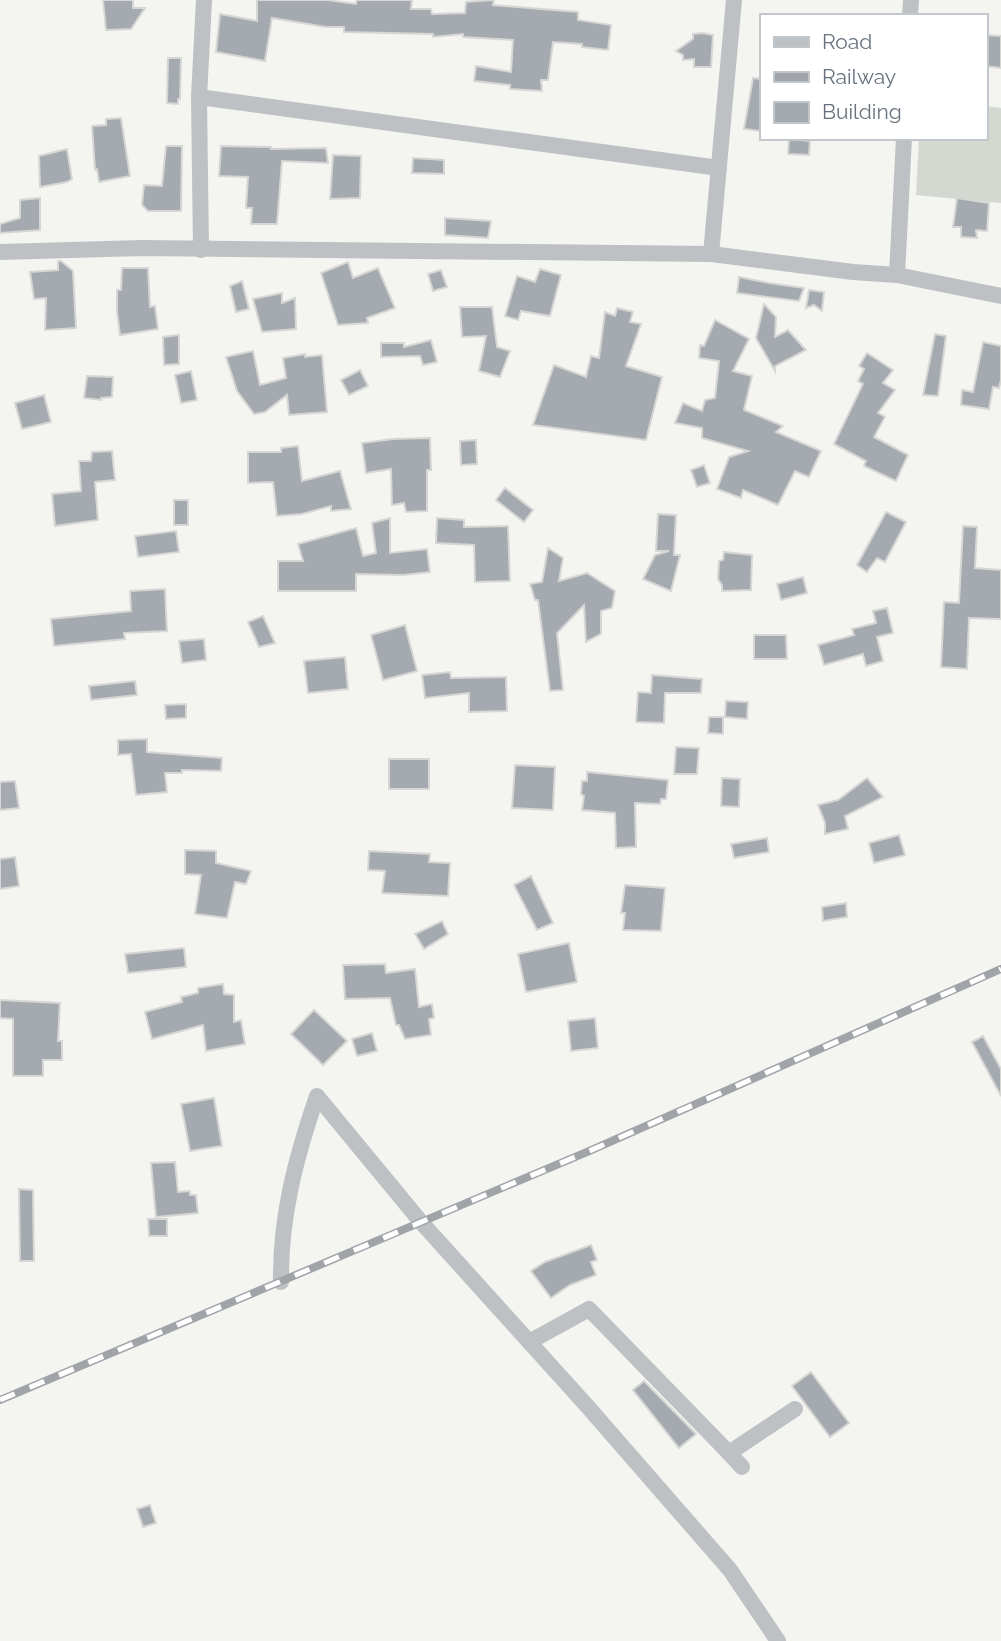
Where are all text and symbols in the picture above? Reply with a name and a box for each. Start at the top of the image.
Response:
legend [760,14,987,140]
text: Road [822,29,872,54]
text: Railway [822,64,896,89]
text: Building [822,99,902,124]

